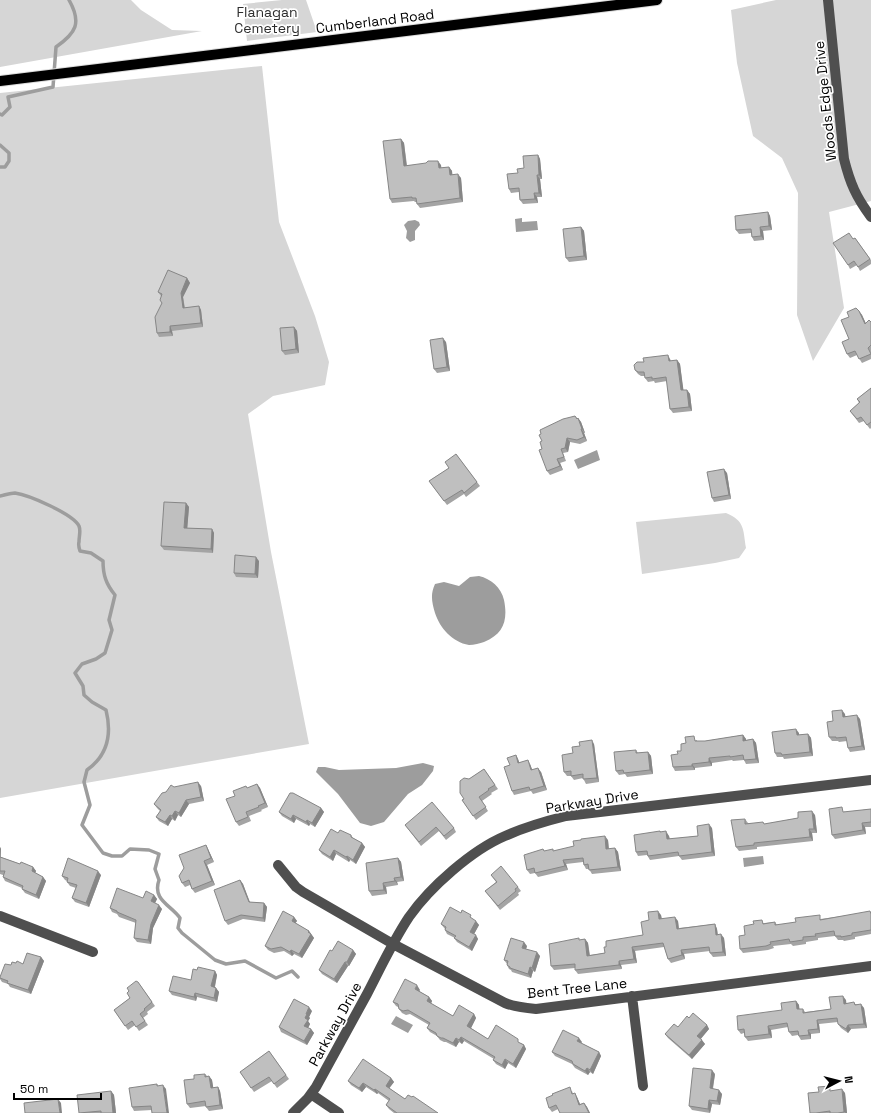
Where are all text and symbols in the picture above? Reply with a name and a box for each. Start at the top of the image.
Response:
park label: Flanagan Cemetery [234,3,300,37]
street label: Cumberland Road [315,5,435,37]
street label: Woods Edge Drive [810,40,840,162]
street label: Parkway Drive [544,785,640,817]
street label: Bent Tree Lane [526,974,628,1002]
street label: Parkway Drive [304,979,366,1069]
north arrow [819,1061,859,1101]
scale bar [14,1075,101,1101]
text: N [842,1075,856,1084]
text: 50 m [20,1081,48,1097]

